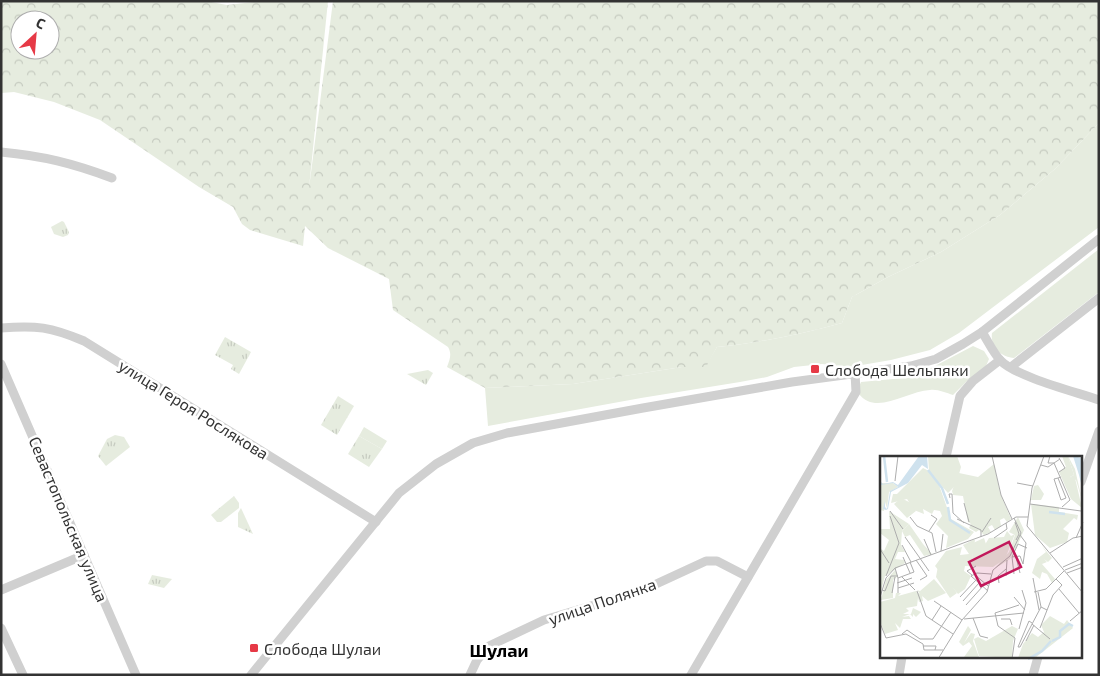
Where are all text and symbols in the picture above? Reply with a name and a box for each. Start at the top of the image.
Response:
north arrow [10,10,60,60]
text: С [33,13,48,32]
street label: улица Героя Рослякова [115,355,272,464]
place label: Слобода Шельпяки [825,360,969,379]
marker: Слобода Шельпяки [809,363,821,375]
street label: Севастопольская улица [25,433,112,605]
inset map [880,456,1082,658]
street label: улица Полянка [546,574,659,629]
place label: Слобода Шулаи [264,639,381,659]
district label: Шулаи [469,639,529,661]
marker: Слобода Шулаи [248,642,260,654]

